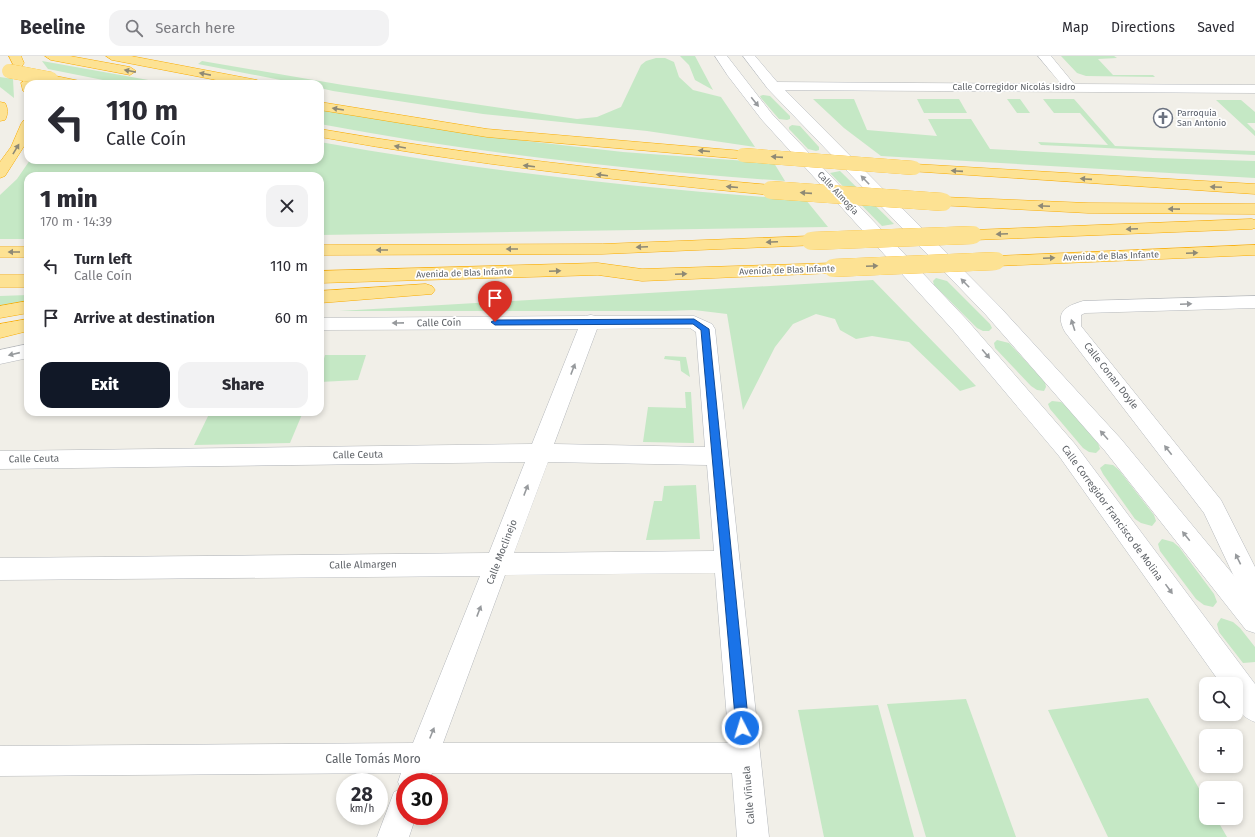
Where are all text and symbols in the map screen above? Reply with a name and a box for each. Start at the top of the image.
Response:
search box [109,10,389,46]
text: Beeline [20,16,85,39]
icon: search [123,17,145,39]
text: Search here [155,19,235,37]
text: Map [1062,19,1089,36]
text: Directions [1111,19,1175,36]
text: Saved [1197,19,1235,36]
one-way arrow [124,68,136,74]
one-way arrow [199,71,211,77]
street label: Calle Corregidor Nicolás Isidro [953,82,1075,92]
text: 110 m [106,94,178,127]
icon: left [40,96,92,148]
one-way arrow [751,96,760,107]
one-way arrow [332,106,345,112]
church icon: Parroquia San Antonio [1152,107,1174,129]
place label: Parroquia San Antonio [1177,108,1226,128]
text: Calle Coín [106,128,186,150]
one-way arrow [12,144,20,154]
one-way arrow [394,144,406,150]
one-way arrow [698,148,710,155]
one-way arrow [771,154,783,161]
one-way arrow [522,163,535,169]
one-way arrow [951,167,963,174]
street label: Calle Almogía [816,169,861,217]
one-way arrow [596,172,609,178]
one-way arrow [860,175,870,185]
one-way arrow [1079,176,1092,182]
one-way arrow [726,184,738,191]
one-way arrow [1209,184,1222,190]
text: 1 min [40,185,98,213]
button: close [266,185,308,227]
one-way arrow [800,189,812,196]
one-way arrow [1038,203,1050,210]
one-way arrow [1167,206,1180,212]
text: 170 m · 14:39 [40,214,112,229]
one-way arrow [1126,225,1138,232]
one-way arrow [995,231,1008,237]
one-way arrow [765,239,778,245]
one-way arrow [635,244,648,250]
one-way arrow [505,246,518,252]
one-way arrow [375,247,388,253]
one-way arrow [7,249,20,255]
street label: Avenida de Blas Infante [1063,249,1159,263]
one-way arrow [1186,249,1198,256]
text: Turn left [74,250,132,268]
icon: left [40,255,62,277]
one-way arrow [1043,255,1055,262]
text: 110 m [270,257,308,275]
street label: Avenida de Blas Infante [739,263,835,277]
one-way arrow [866,263,878,270]
street label: Avenida de Blas Infante [416,266,512,280]
one-way arrow [549,267,561,274]
text: Calle Coín [74,268,132,283]
one-way arrow [675,270,687,277]
one-way arrow [961,278,970,288]
pin [478,281,512,322]
icon: arrive [484,287,506,309]
one-way arrow [1180,300,1192,307]
icon: arrive [40,307,62,329]
text: Arrive at destination [74,309,215,327]
text: 60 m [275,309,308,327]
street label: Calle Coín [417,316,461,329]
one-way arrow [1070,318,1076,330]
one-way arrow [391,320,404,326]
street label: Calle Conan Doyle [1081,340,1141,412]
one-way arrow [981,349,990,360]
one-way arrow [8,351,20,357]
button: Exit [40,362,170,408]
button: Share [178,362,308,408]
one-way arrow [570,362,576,374]
one-way arrow [1099,430,1109,440]
street label: Calle Corregidor Francisco de Molina [1059,443,1165,583]
one-way arrow [1164,445,1173,456]
street label: Calle Ceuta [333,449,383,461]
street label: Calle Ceuta [9,453,59,465]
one-way arrow [524,484,530,496]
street label: Calle Moclinejo [484,518,520,586]
one-way arrow [1182,530,1191,541]
one-way arrow [1235,553,1241,565]
street label: Calle Almargen [329,558,397,572]
one-way arrow [1164,584,1173,595]
one-way arrow [476,606,482,617]
map controls [1199,677,1243,825]
button: search [1199,677,1243,721]
position arrow [721,707,763,749]
one-way arrow [429,726,435,738]
button: + [1199,729,1243,773]
street label: Calle Tomás Moro [325,752,421,766]
street label: Calle Viñuela [740,765,758,825]
speed limit sign: 30 [396,773,448,825]
button: − [1199,781,1243,825]
text: 28 [351,782,373,806]
text: km/h [350,803,374,815]

